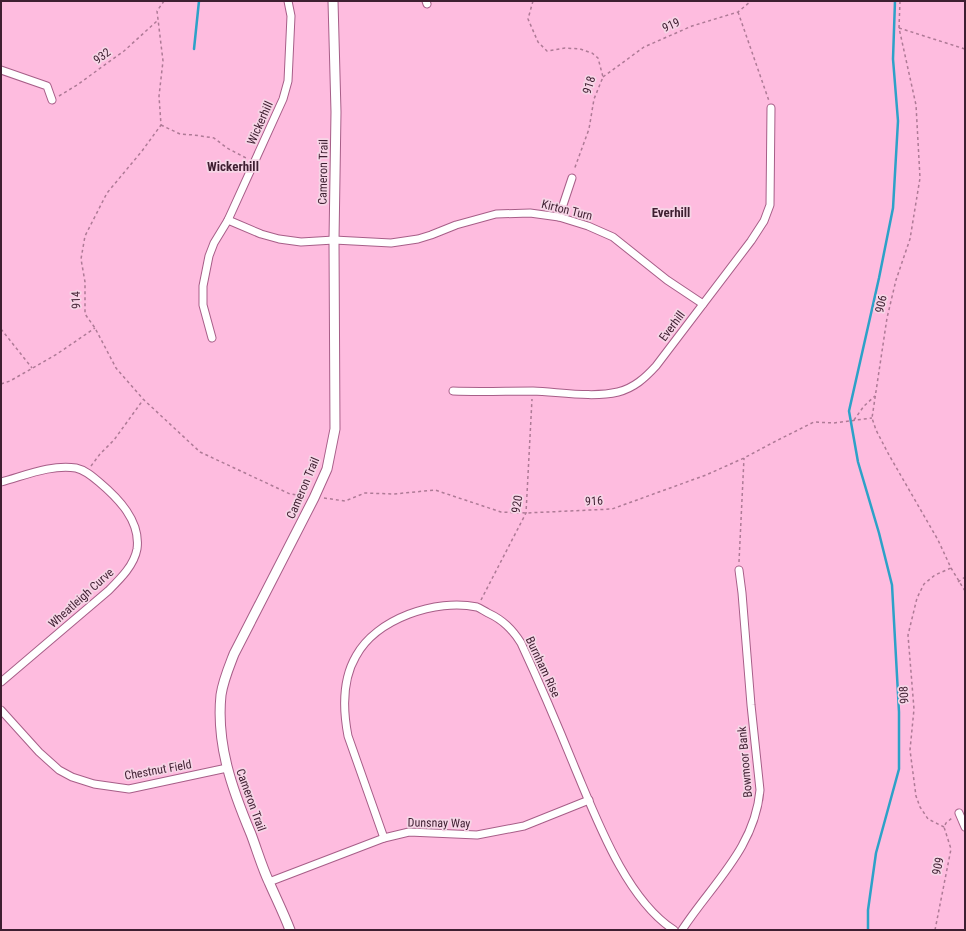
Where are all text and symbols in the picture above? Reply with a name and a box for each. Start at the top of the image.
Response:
street label: 919 [660,15,682,35]
street label: 932 [91,45,113,67]
street label: 918 [580,74,598,96]
street label: Wickerhill [244,99,276,147]
street label: Cameron Trail [315,139,331,205]
district label: Wickerhill [207,159,259,174]
street label: Kirton Turn [540,197,594,223]
district label: Everhill [652,205,690,220]
street label: 914 [69,291,83,309]
street label: 906 [872,294,890,314]
street label: Everhill [656,308,688,344]
street label: Cameron Trail [284,455,322,521]
street label: 920 [509,494,525,514]
street label: 916 [585,494,603,508]
street label: Wheatleigh Curve [46,565,117,631]
street label: Burnham Rise [523,634,563,700]
street label: 908 [896,686,912,704]
street label: Bowmoor Bank [735,725,755,798]
street label: Chestnut Field [123,757,193,783]
street label: Cameron Trail [233,767,269,833]
street label: Dunsnay Way [407,815,471,831]
street label: 909 [929,856,947,876]

